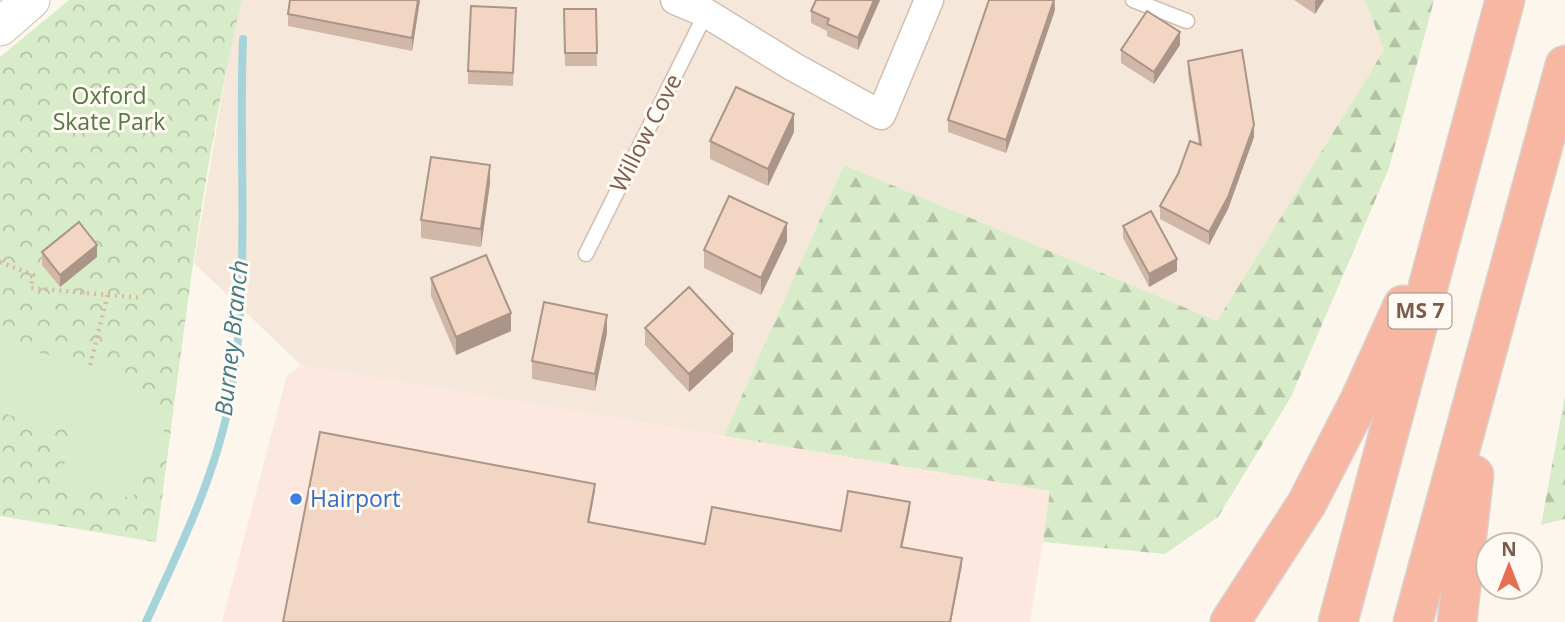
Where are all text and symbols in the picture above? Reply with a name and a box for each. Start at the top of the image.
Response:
street label: Willow Cove [602,68,689,197]
park label: Oxford Skate Park [53,79,165,137]
water label: Burney Branch [206,258,255,418]
road number: MS 7 [1388,294,1452,328]
place label: Hairport [310,482,400,514]
marker: Hairport [288,491,304,507]
north arrow [1474,531,1544,601]
text: N [1501,536,1517,562]

